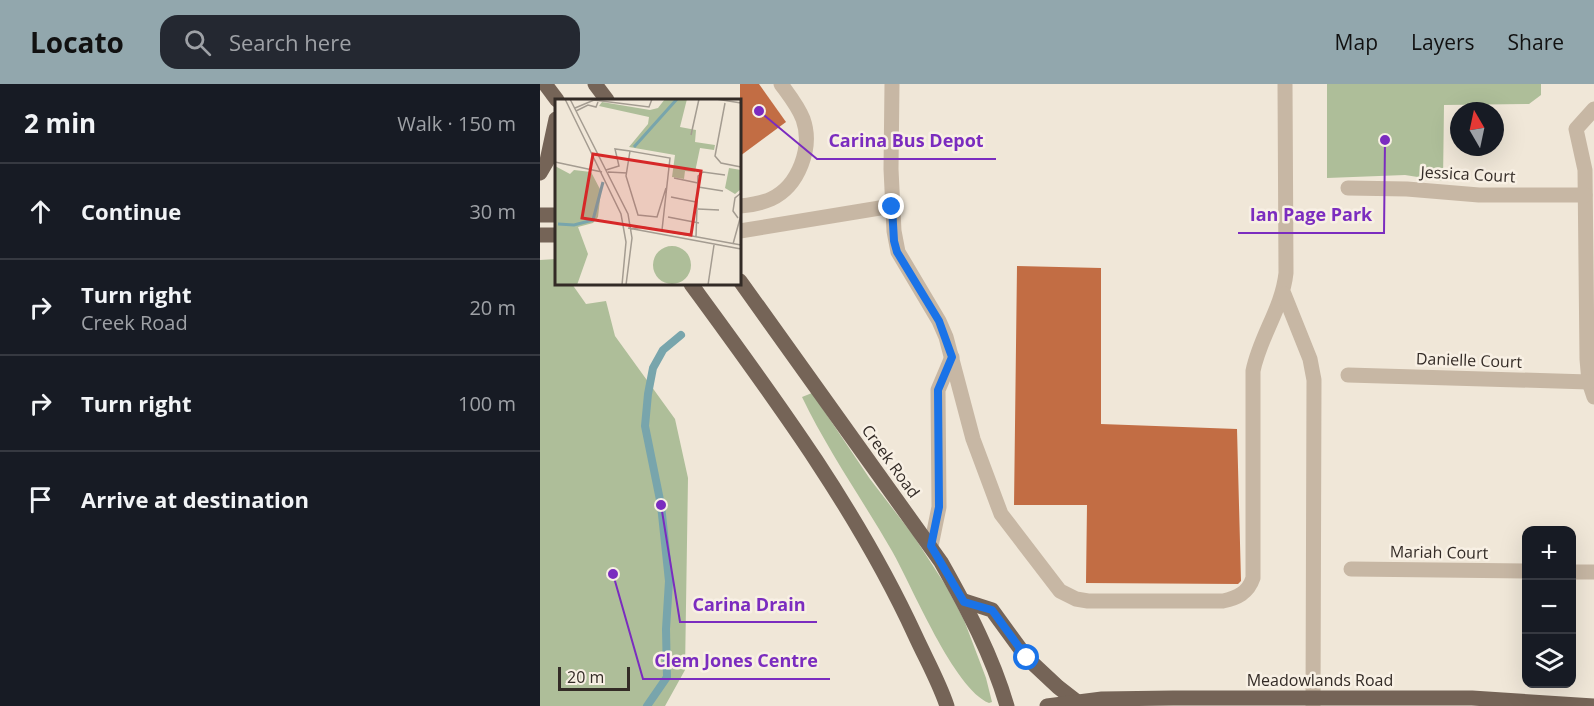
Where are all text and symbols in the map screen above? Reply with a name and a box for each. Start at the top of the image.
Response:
search box [160,15,580,69]
text: Locato [30,23,124,61]
icon: search [181,26,214,59]
text: Search here [229,27,352,57]
text: Map [1335,28,1378,56]
text: Layers [1411,28,1475,56]
text: Share [1508,28,1564,56]
inset map [555,99,741,285]
north arrow [1450,102,1504,156]
text: 2 min [24,105,96,141]
text: Walk · 150 m [397,110,516,137]
callout: Carina Bus Depot [817,123,996,159]
text: Carina Bus Depot [828,128,984,152]
street label: Jessica Court [1418,160,1516,187]
route end [878,193,904,219]
icon: ahead [24,195,57,228]
text: Continue [81,196,181,226]
callout: Ian Page Park [1238,197,1384,233]
text: 30 m [469,198,516,225]
text: Ian Page Park [1250,202,1373,226]
text: Turn right [81,279,192,309]
icon: right [24,291,57,324]
text: 20 m [469,294,516,321]
text: Creek Road [81,309,188,336]
street label: Danielle Court [1415,347,1523,373]
icon: right [24,387,57,420]
text: Turn right [81,388,192,418]
text: 100 m [458,390,516,417]
street label: Creek Road [857,420,925,502]
icon: arrive [24,483,57,516]
text: Arrive at destination [81,484,309,514]
map controls [1522,526,1576,688]
button: + [1522,526,1576,580]
street label: Mariah Court [1390,540,1489,564]
button: − [1522,580,1576,634]
callout: Carina Drain [680,586,817,622]
text: Carina Drain [692,592,806,616]
button: layers [1522,634,1576,688]
callout: Clem Jones Centre [643,643,830,679]
route start [1013,644,1039,670]
text: Clem Jones Centre [654,648,818,672]
scale bar [558,664,630,692]
text: 20 m [567,666,604,688]
street label: Meadowlands Road [1247,669,1393,691]

